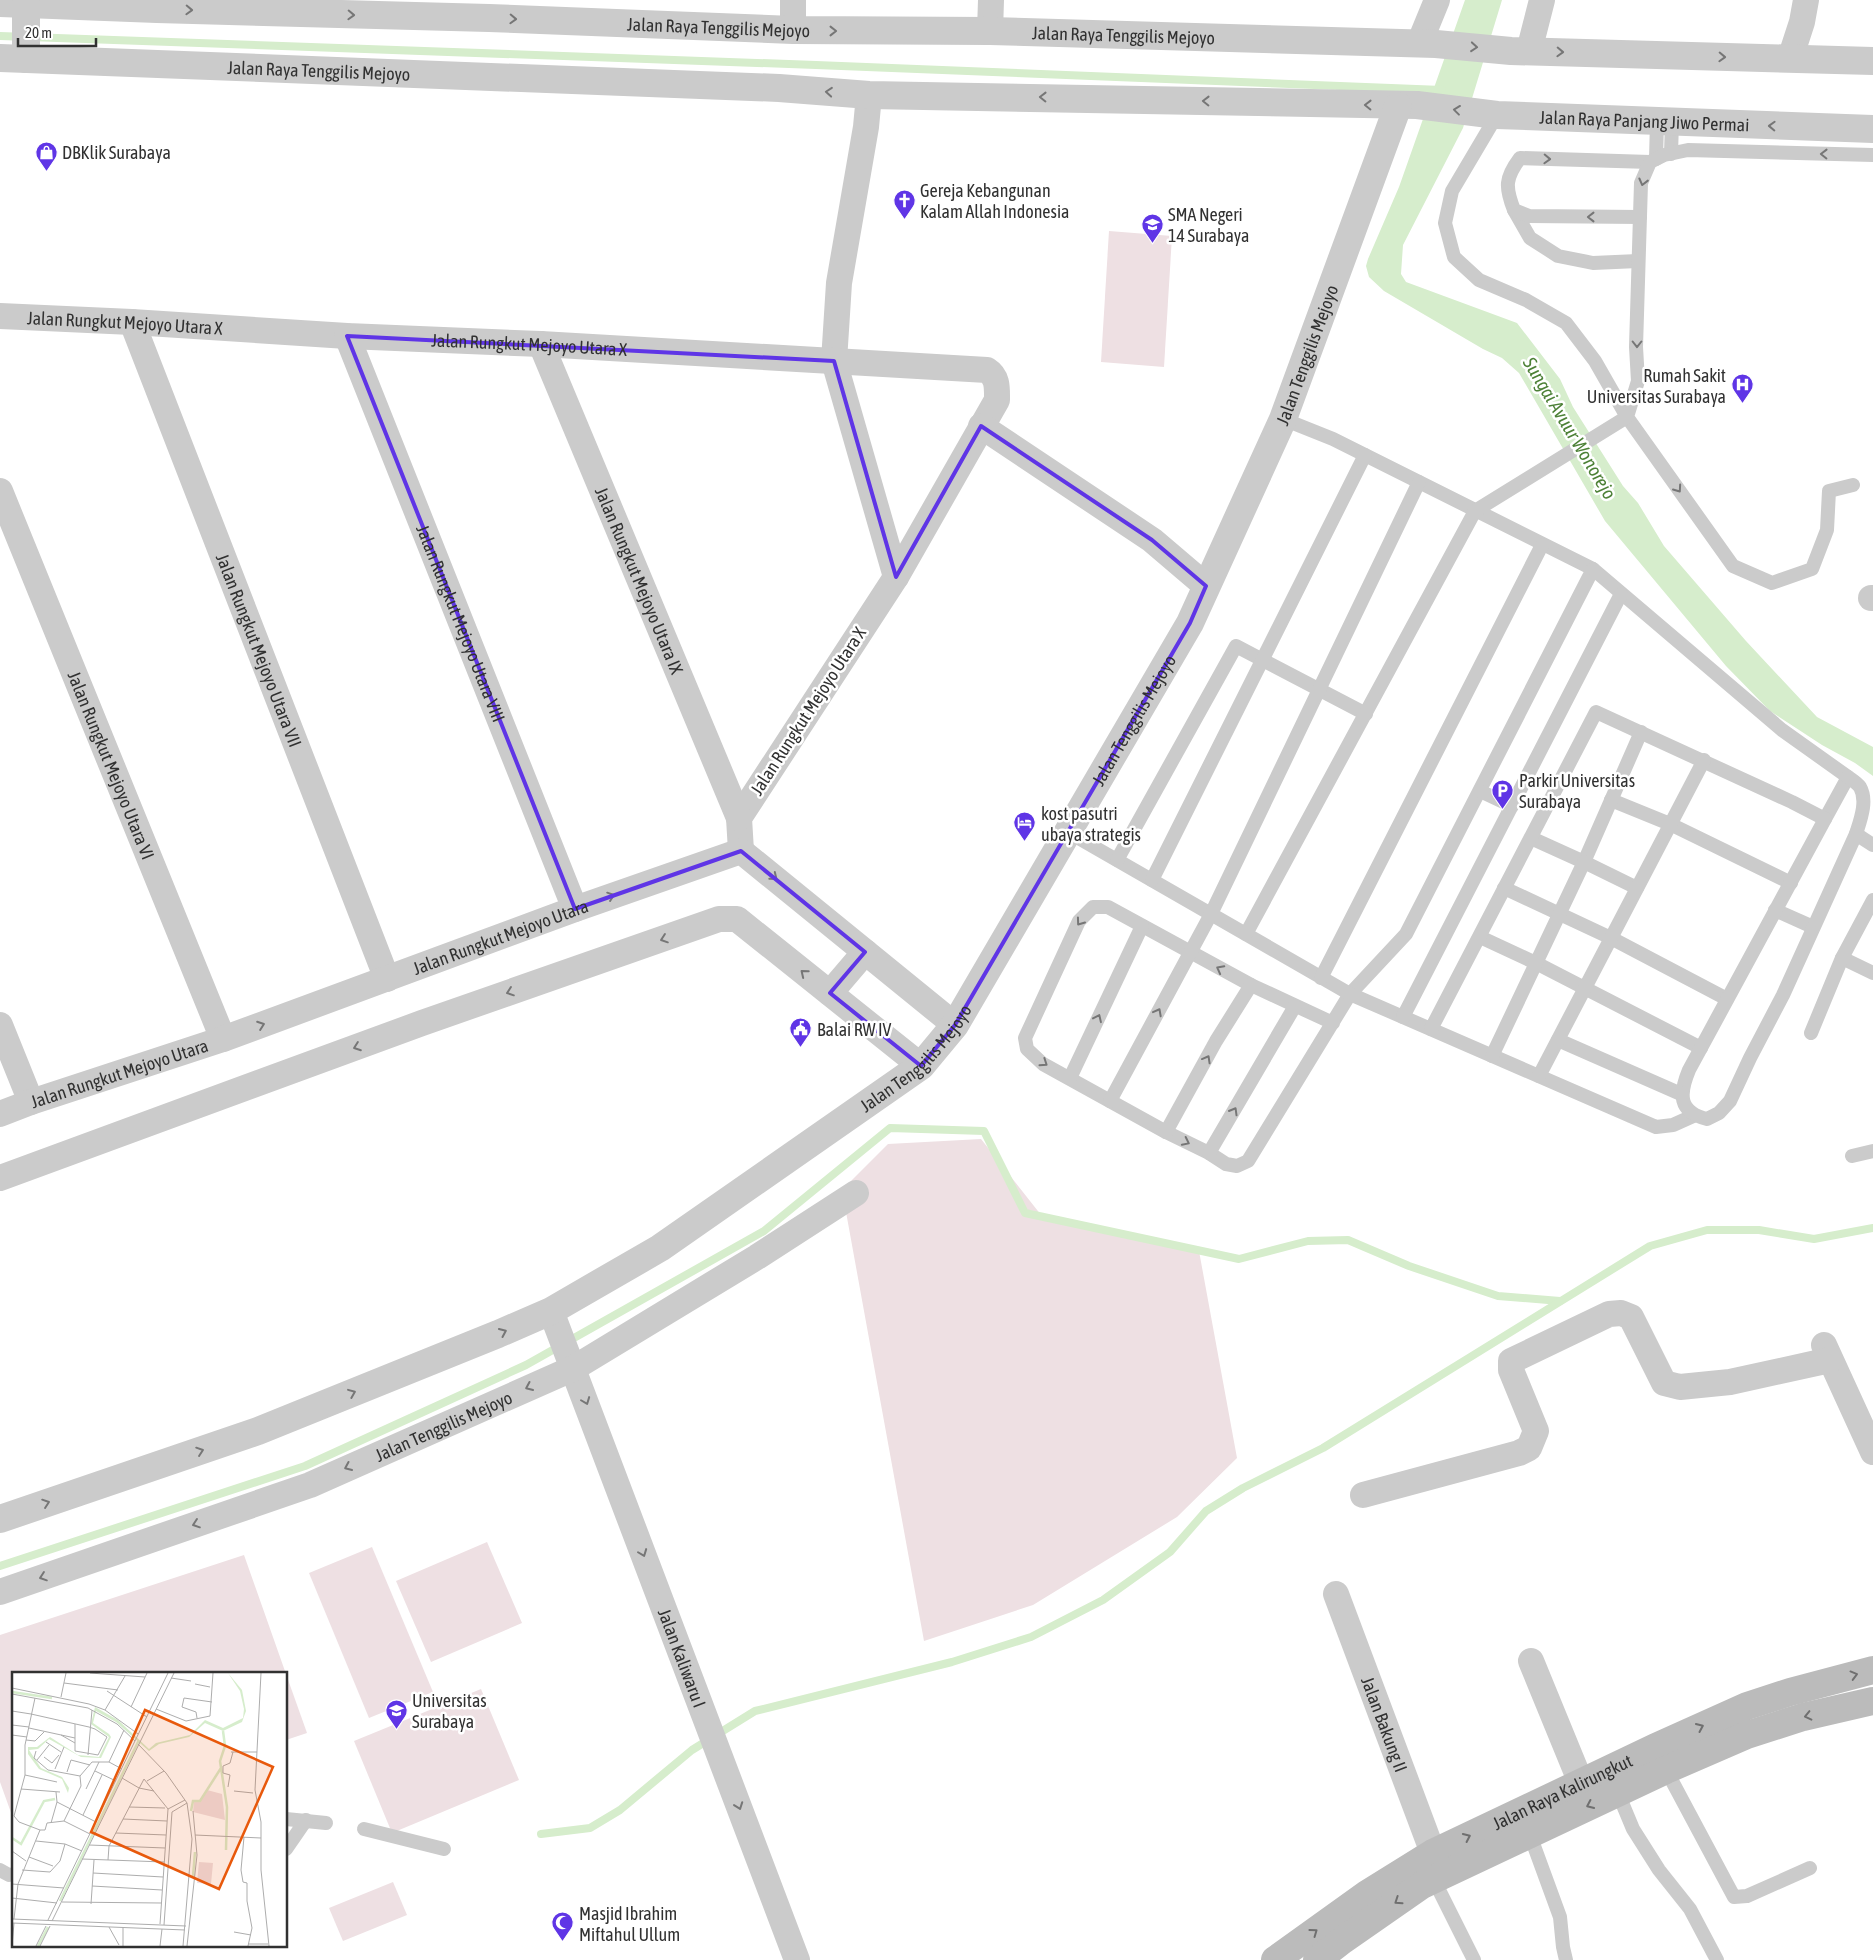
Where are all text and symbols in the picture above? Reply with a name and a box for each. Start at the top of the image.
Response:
one-way arrow [185,5,193,16]
one-way arrow [347,9,355,20]
street label: Jalan Raya Tenggilis Mejoyo [627,13,810,41]
one-way arrow [510,14,518,25]
scale bar [18,15,95,47]
street label: Jalan Raya Tenggilis Mejoyo [1032,22,1215,48]
text: 20 m [25,24,52,41]
one-way arrow [830,26,838,36]
one-way arrow [1470,42,1478,53]
one-way arrow [1556,47,1564,57]
one-way arrow [1719,51,1727,62]
street label: Jalan Raya Tenggilis Mejoyo [227,56,411,84]
one-way arrow [824,87,832,98]
one-way arrow [1039,92,1047,103]
one-way arrow [1202,96,1210,106]
one-way arrow [1364,100,1372,110]
one-way arrow [1452,105,1460,116]
street label: Jalan Raya Panjang Jiwo Permai [1539,106,1750,135]
one-way arrow [1768,120,1776,131]
shop icon: DBKlik Surabaya [34,140,58,171]
place label: DBKlik Surabaya [62,142,171,163]
one-way arrow [1820,148,1828,159]
one-way arrow [1544,153,1552,164]
one-way arrow [1638,177,1649,186]
place label: Gereja Kebangunan Kalam Allah Indonesia [920,180,1069,222]
church icon: Gereja Kebangunan Kalam Allah Indonesia [892,188,916,219]
place label: SMA Negeri 14 Surabaya [1168,204,1249,246]
school or university icon: SMA Negeri 14 Surabaya [1140,212,1164,243]
one-way arrow [1587,212,1594,222]
street label: Jalan Tenggilis Mejoyo [1271,282,1342,428]
street label: Jalan Rungkut Mejoyo Utara X [27,307,224,338]
street label: Jalan Rungkut Mejoyo Utara X [431,329,629,360]
one-way arrow [1632,340,1642,348]
water label: Sungai Avuur Wonorejo [1518,352,1621,503]
place label: Rumah Sakit Universitas Surabaya [1587,365,1726,407]
hospital icon: Rumah Sakit Universitas Surabaya [1730,373,1754,404]
one-way arrow [1672,483,1681,492]
street label: Jalan Rungkut Mejoyo Utara IX [591,484,688,678]
street label: Jalan Rungkut Mejoyo Utara VIII [413,521,510,725]
street label: Jalan Rungkut Mejoyo Utara VII [212,550,306,750]
street label: Jalan Rungkut Mejoyo Utara X [746,622,871,799]
street label: Jalan Tenggilis Mejoyo [1087,651,1180,789]
street label: Jalan Rungkut Mejoyo Utara VI [64,668,159,862]
place label: Parkir Universitas Surabaya [1519,770,1635,812]
parking icon: Parkir Universitas Surabaya [1491,778,1515,809]
place label: kost pasutri ubaya strategis [1041,803,1141,845]
hotel icon: kost pasutri ubaya strategis [1013,811,1037,842]
one-way arrow [768,871,777,879]
one-way arrow [606,892,615,902]
street label: Jalan Rungkut Mejoyo Utara [410,895,591,979]
one-way arrow [1077,916,1086,926]
one-way arrow [660,933,668,943]
one-way arrow [1216,965,1225,975]
one-way arrow [801,970,810,978]
one-way arrow [506,986,515,996]
street label: Jalan Tenggilis Mejoyo [856,1000,975,1116]
one-way arrow [1152,1008,1162,1017]
one-way arrow [1092,1014,1102,1023]
public building icon: Balai RW IV [789,1017,813,1048]
place label: Balai RW IV [817,1019,892,1040]
one-way arrow [256,1021,265,1031]
street label: Jalan Rungkut Mejoyo Utara [28,1034,210,1112]
one-way arrow [353,1041,362,1051]
one-way arrow [1200,1055,1210,1064]
one-way arrow [1038,1057,1048,1066]
one-way arrow [1227,1107,1237,1116]
one-way arrow [1181,1135,1190,1146]
one-way arrow [498,1328,506,1338]
one-way arrow [525,1381,534,1392]
street label: Jalan Tenggilis Mejoyo [372,1386,515,1465]
one-way arrow [347,1389,356,1400]
one-way arrow [580,1396,590,1405]
one-way arrow [195,1447,204,1457]
one-way arrow [344,1461,353,1472]
one-way arrow [41,1499,50,1509]
one-way arrow [192,1518,201,1528]
one-way arrow [637,1548,648,1557]
one-way arrow [39,1571,47,1581]
street label: Jalan Kaliwaru I [654,1605,711,1710]
one-way arrow [1849,1670,1858,1681]
inset map [12,1672,288,1948]
street label: Jalan Bakung II [1357,1674,1412,1775]
place label: Universitas Surabaya [412,1690,487,1732]
school or university icon: Universitas Surabaya [384,1698,408,1729]
one-way arrow [1804,1710,1813,1721]
one-way arrow [1695,1723,1704,1734]
street label: Jalan Raya Kalirungkut [1489,1749,1635,1834]
one-way arrow [1587,1799,1596,1809]
one-way arrow [733,1801,743,1809]
one-way arrow [1462,1833,1471,1843]
one-way arrow [1395,1895,1404,1904]
place label: Masjid Ibrahim Miftahul Ullum [579,1903,680,1945]
mosque icon: Masjid Ibrahim Miftahul Ullum [551,1911,575,1942]
one-way arrow [1309,1929,1318,1938]

